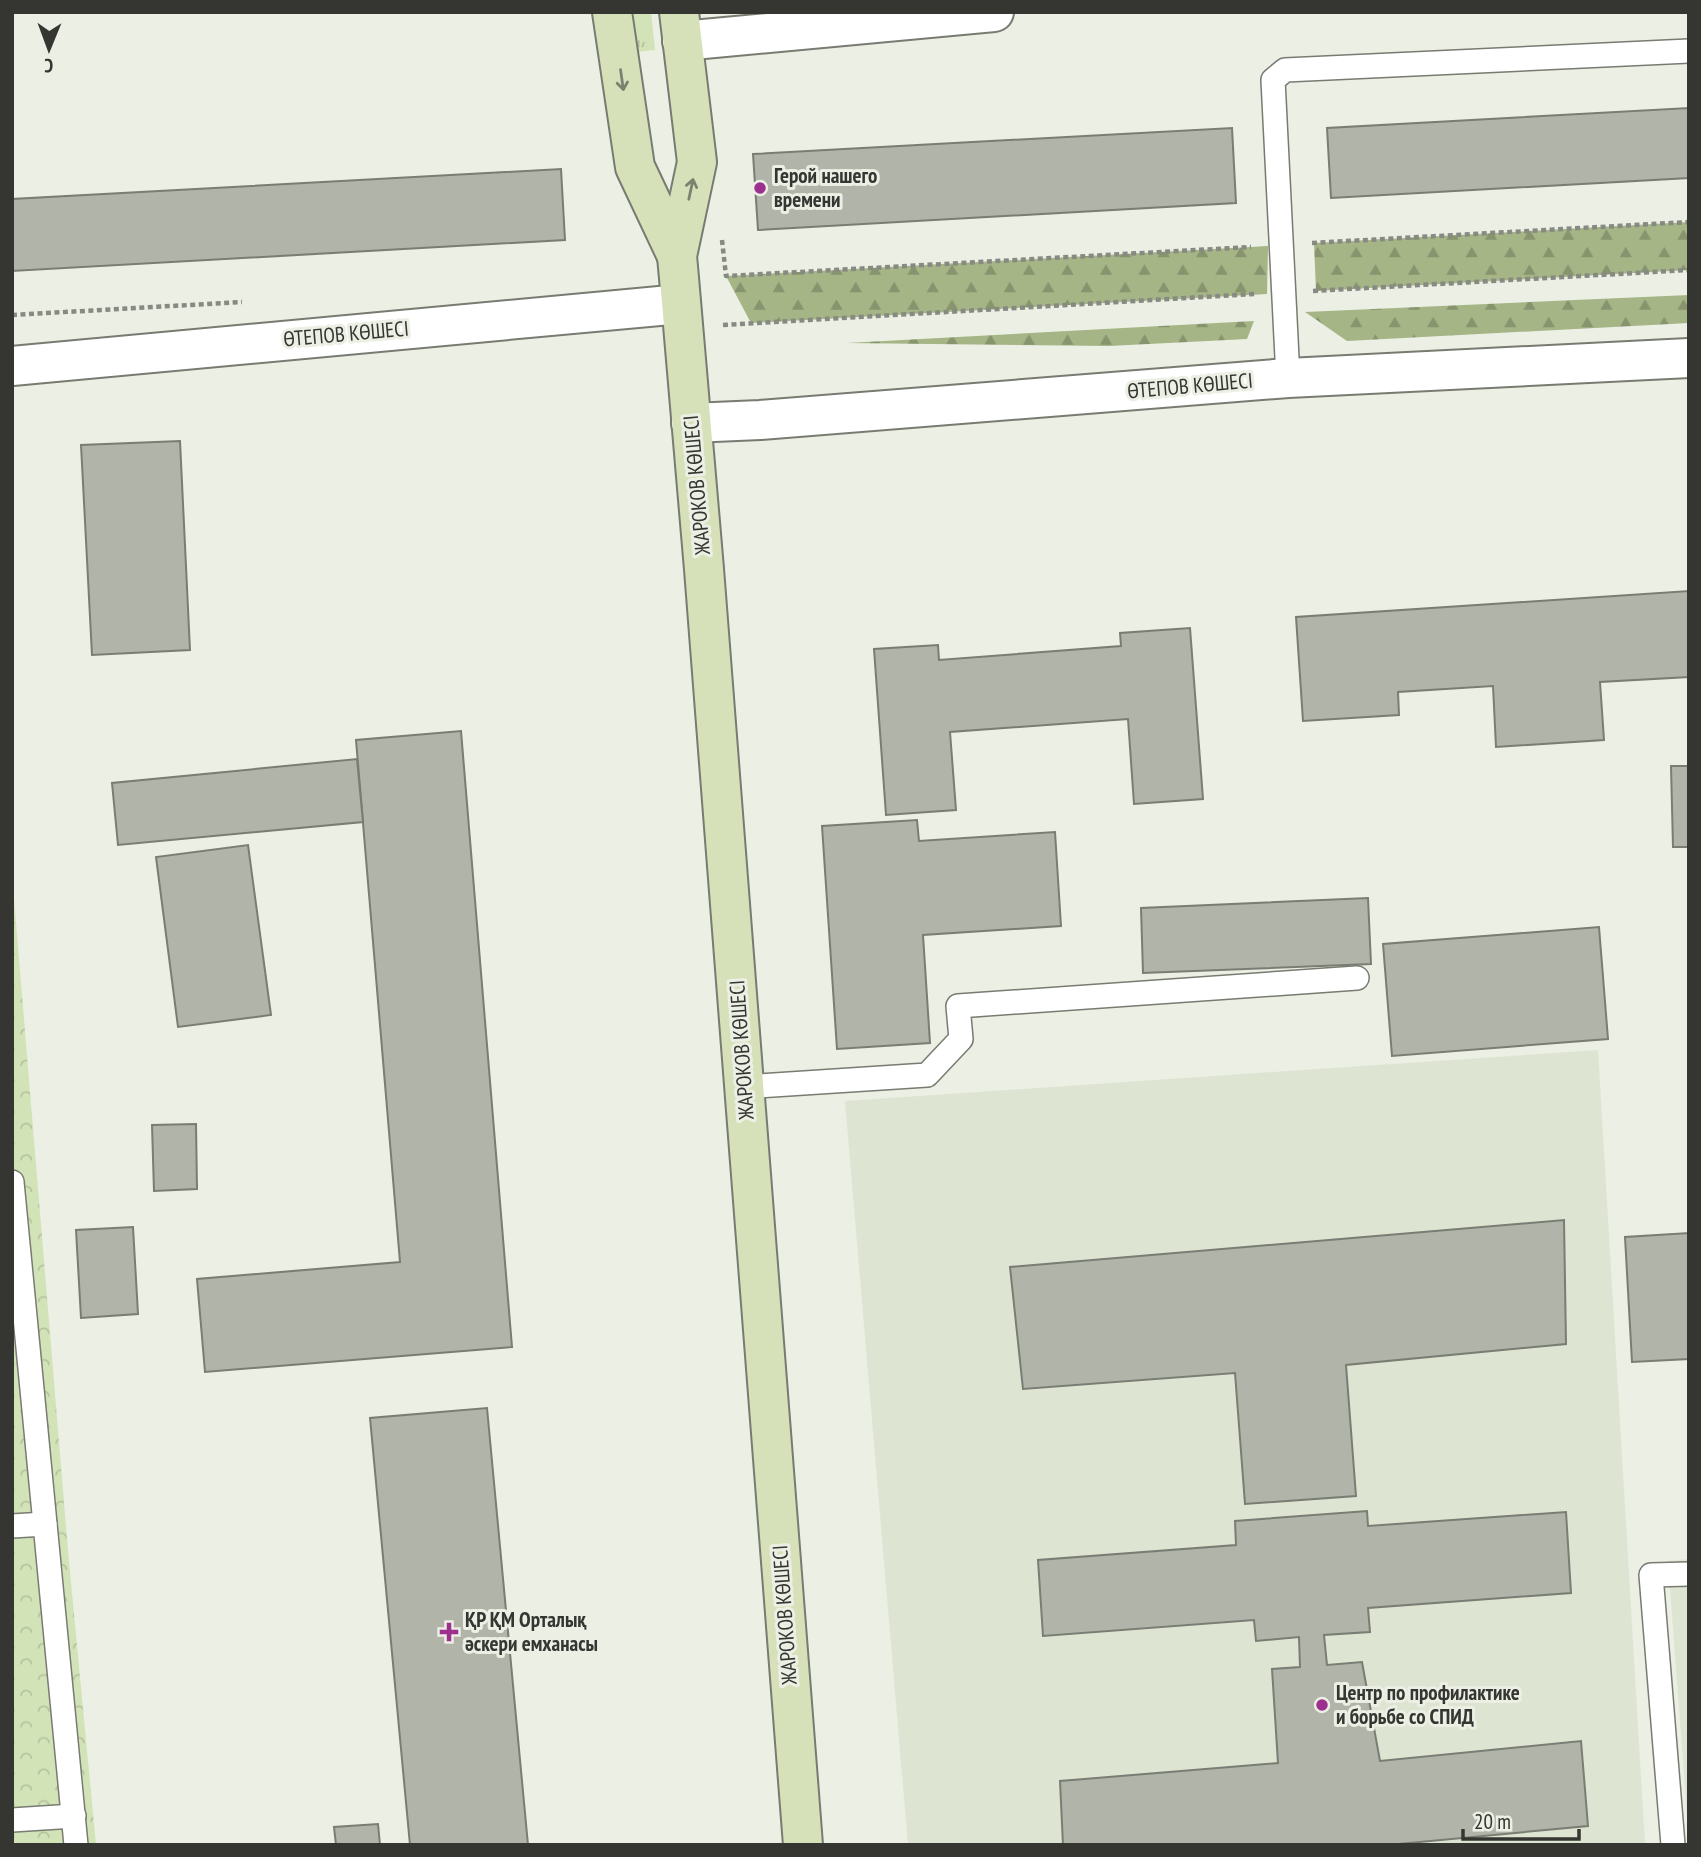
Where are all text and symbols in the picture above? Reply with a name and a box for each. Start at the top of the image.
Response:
north arrow [14,14,84,84]
text: С [44,54,53,78]
one-way arrow [616,68,629,91]
place label: Герой нашего времени [774,162,877,213]
one-way arrow [685,178,698,201]
marker: Герой нашего времени [752,180,768,196]
street label: ӨТЕПОВ КӨШЕСІ [282,315,410,352]
street label: ӨТЕПОВ КӨШЕСІ [1126,367,1254,404]
street label: ЖАРОКОВ КӨШЕСІ [677,414,716,557]
street label: ЖАРОКОВ КӨШЕСІ [723,979,760,1122]
street label: ЖАРОКОВ КӨШЕСІ [766,1544,803,1687]
place label: ҚР ҚМ Орталық әскери емханасы [465,1606,598,1657]
marker: ҚР ҚМ Орталық әскери емханасы [439,1622,459,1642]
place label: Центр по профилактике и борьбе со СПИД [1336,1679,1520,1730]
marker: Центр по профилактике и борьбе со СПИД [1314,1697,1330,1713]
scale bar [1463,1798,1578,1842]
text: 20 m [1474,1808,1511,1835]

